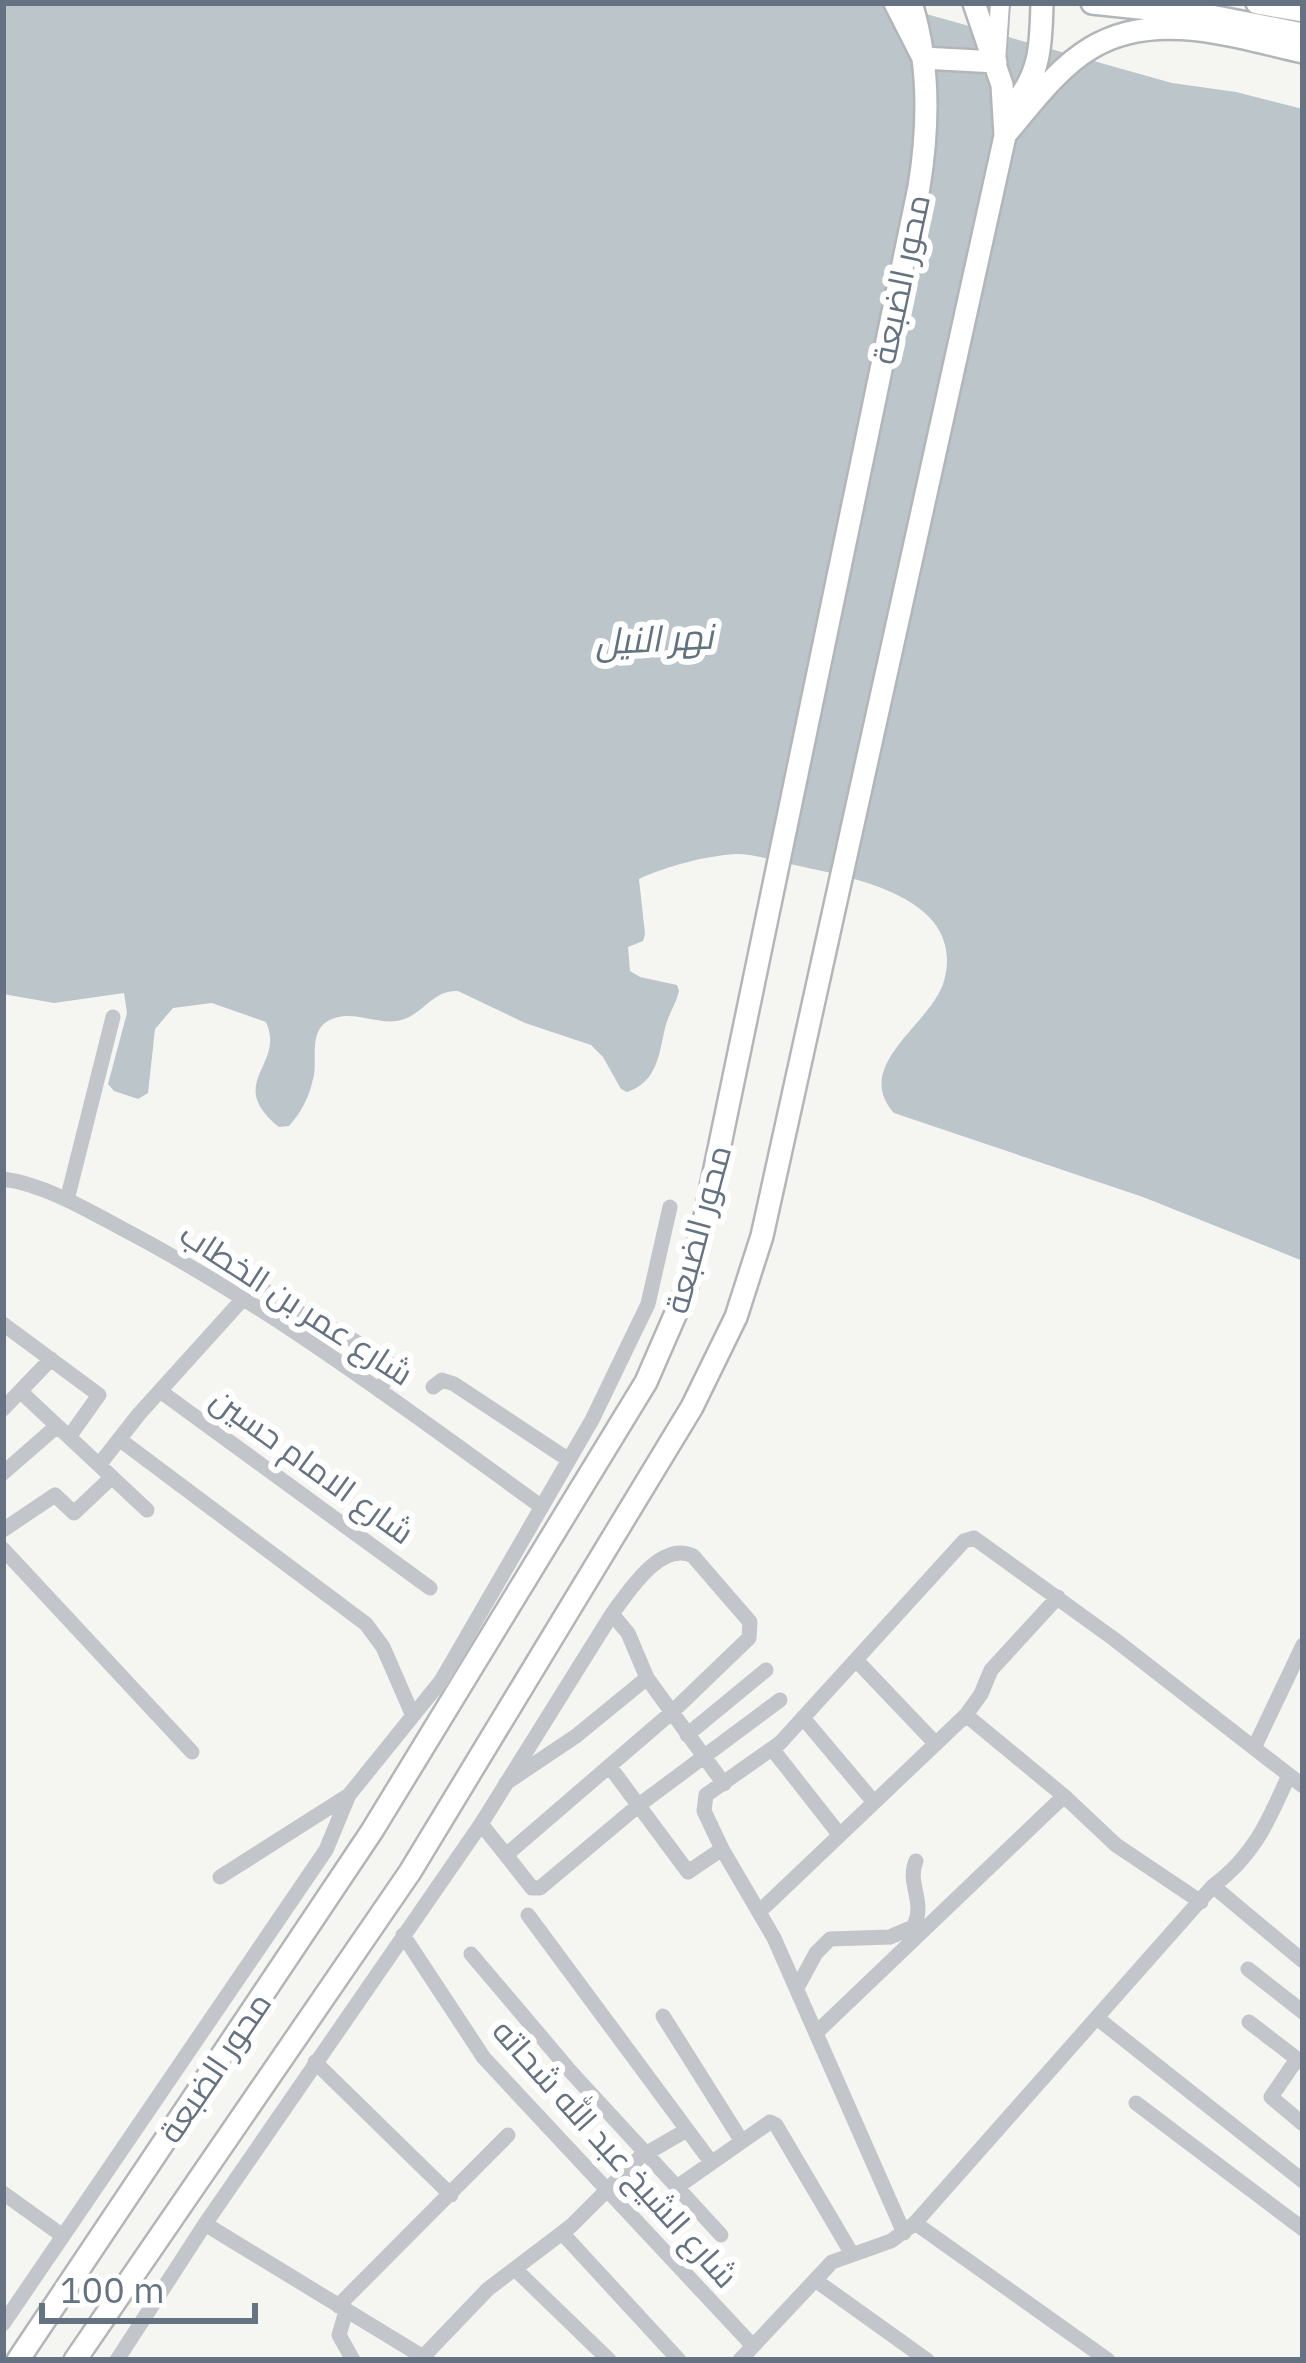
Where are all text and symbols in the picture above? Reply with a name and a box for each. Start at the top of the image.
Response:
street label: محور الضبعة [861,190,939,368]
water label: نهر النيل [594,611,718,665]
street label: محور الضبعة [654,1140,740,1318]
street label: شارع عمر بن الخطاب [171,1212,422,1396]
street label: شارع الامام حسين [202,1377,423,1555]
street label: محور الضبعة [148,1983,280,2151]
street label: شارع الشيخ عبد الله شحاته [482,2010,748,2298]
scale bar [42,2249,255,2323]
text: 100 m [60,2266,165,2313]

